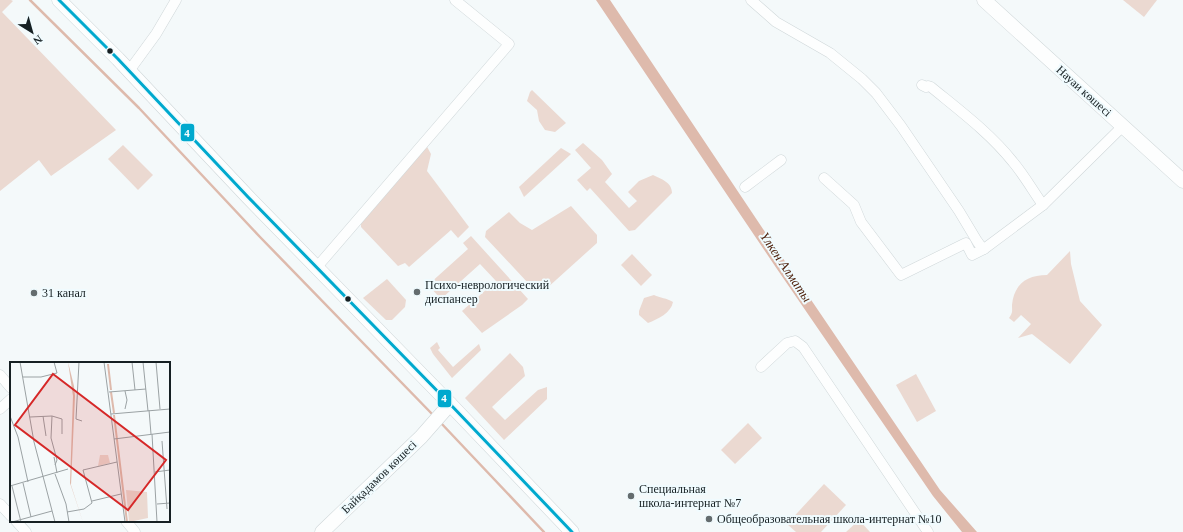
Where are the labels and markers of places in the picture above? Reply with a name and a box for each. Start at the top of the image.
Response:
unlabelled marker [105,46,115,56]
place label: Психо-неврологический диспансер [425,278,550,306]
place label: 31 канал [42,286,86,300]
marker: Психо-неврологический диспансер [412,287,422,297]
marker: 31 канал [29,288,39,298]
unlabelled marker [343,294,353,304]
place label: Специальная школа-интернат №7 [639,482,741,510]
marker: Специальная школа-интернат №7 [626,491,636,501]
place label: Общеобразовательная школа-интернат №10 [717,512,941,526]
marker: Общеобразовательная школа-интернат №10 [704,514,714,524]

